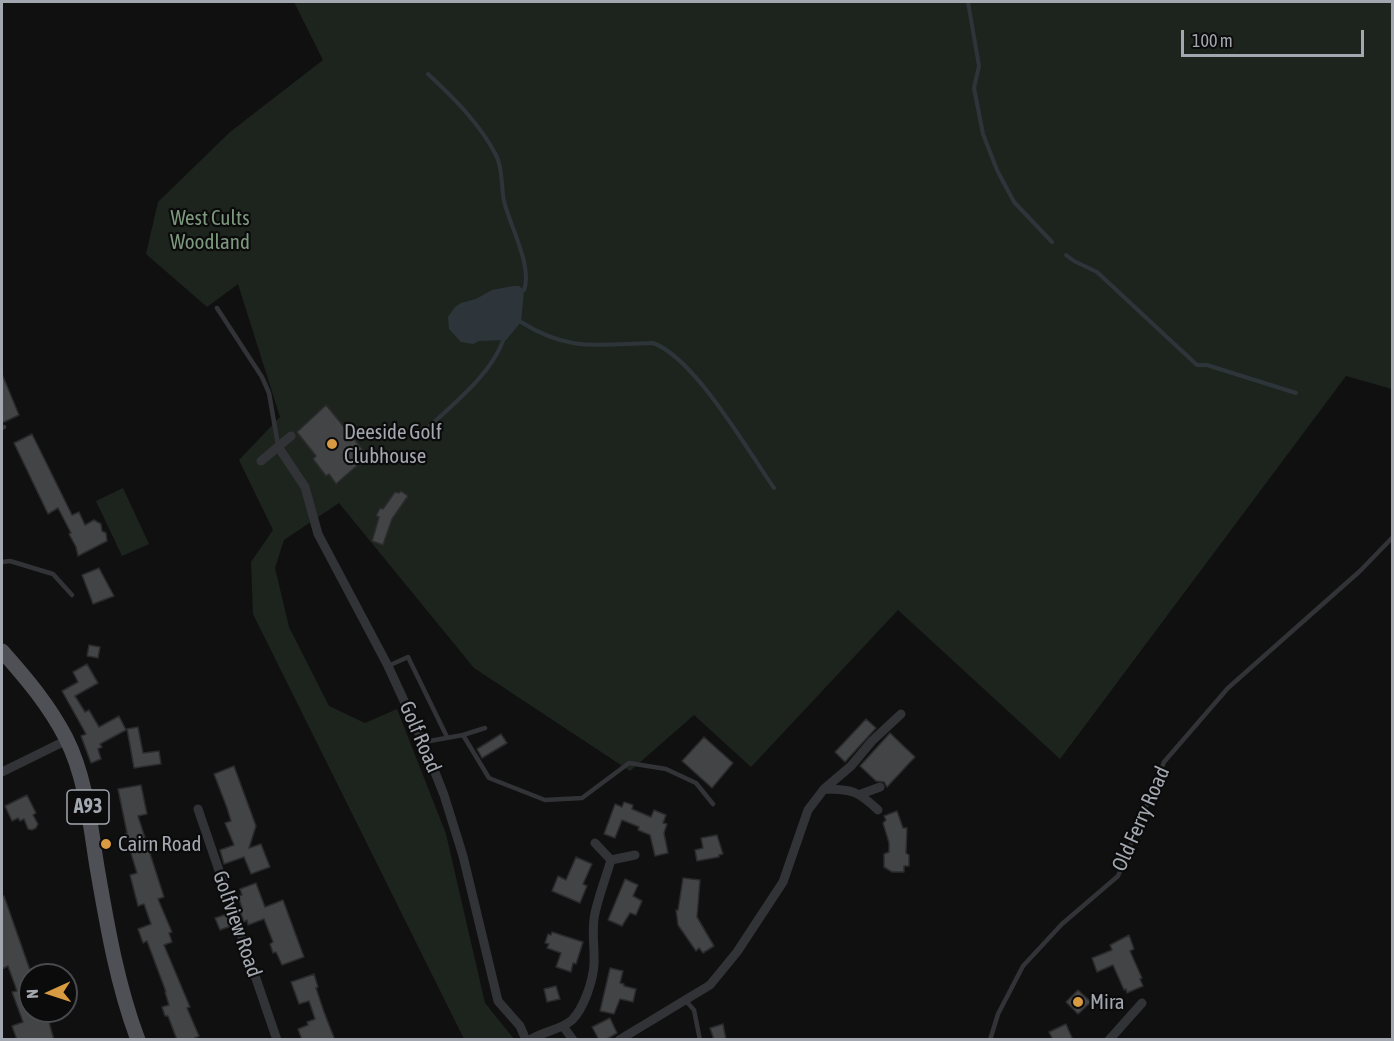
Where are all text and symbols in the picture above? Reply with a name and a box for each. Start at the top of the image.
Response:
scale bar [1184,18,1367,56]
text: 100 m [1192,30,1233,51]
park label: West Cults Woodland [170,205,250,255]
place label: Deeside Golf Clubhouse [344,419,442,469]
marker: Deeside Golf Clubhouse [325,437,339,451]
street label: Golf Road [394,697,446,777]
street label: Old Ferry Road [1107,763,1175,875]
road number: A93 [67,790,109,824]
place label: Cairn Road [118,831,201,857]
marker: Cairn Road [99,837,113,851]
street label: Golfview Road [207,868,267,980]
north arrow [18,963,78,1023]
text: N [23,989,41,999]
place label: Mira [1090,989,1124,1015]
marker: Mira [1071,995,1085,1009]

